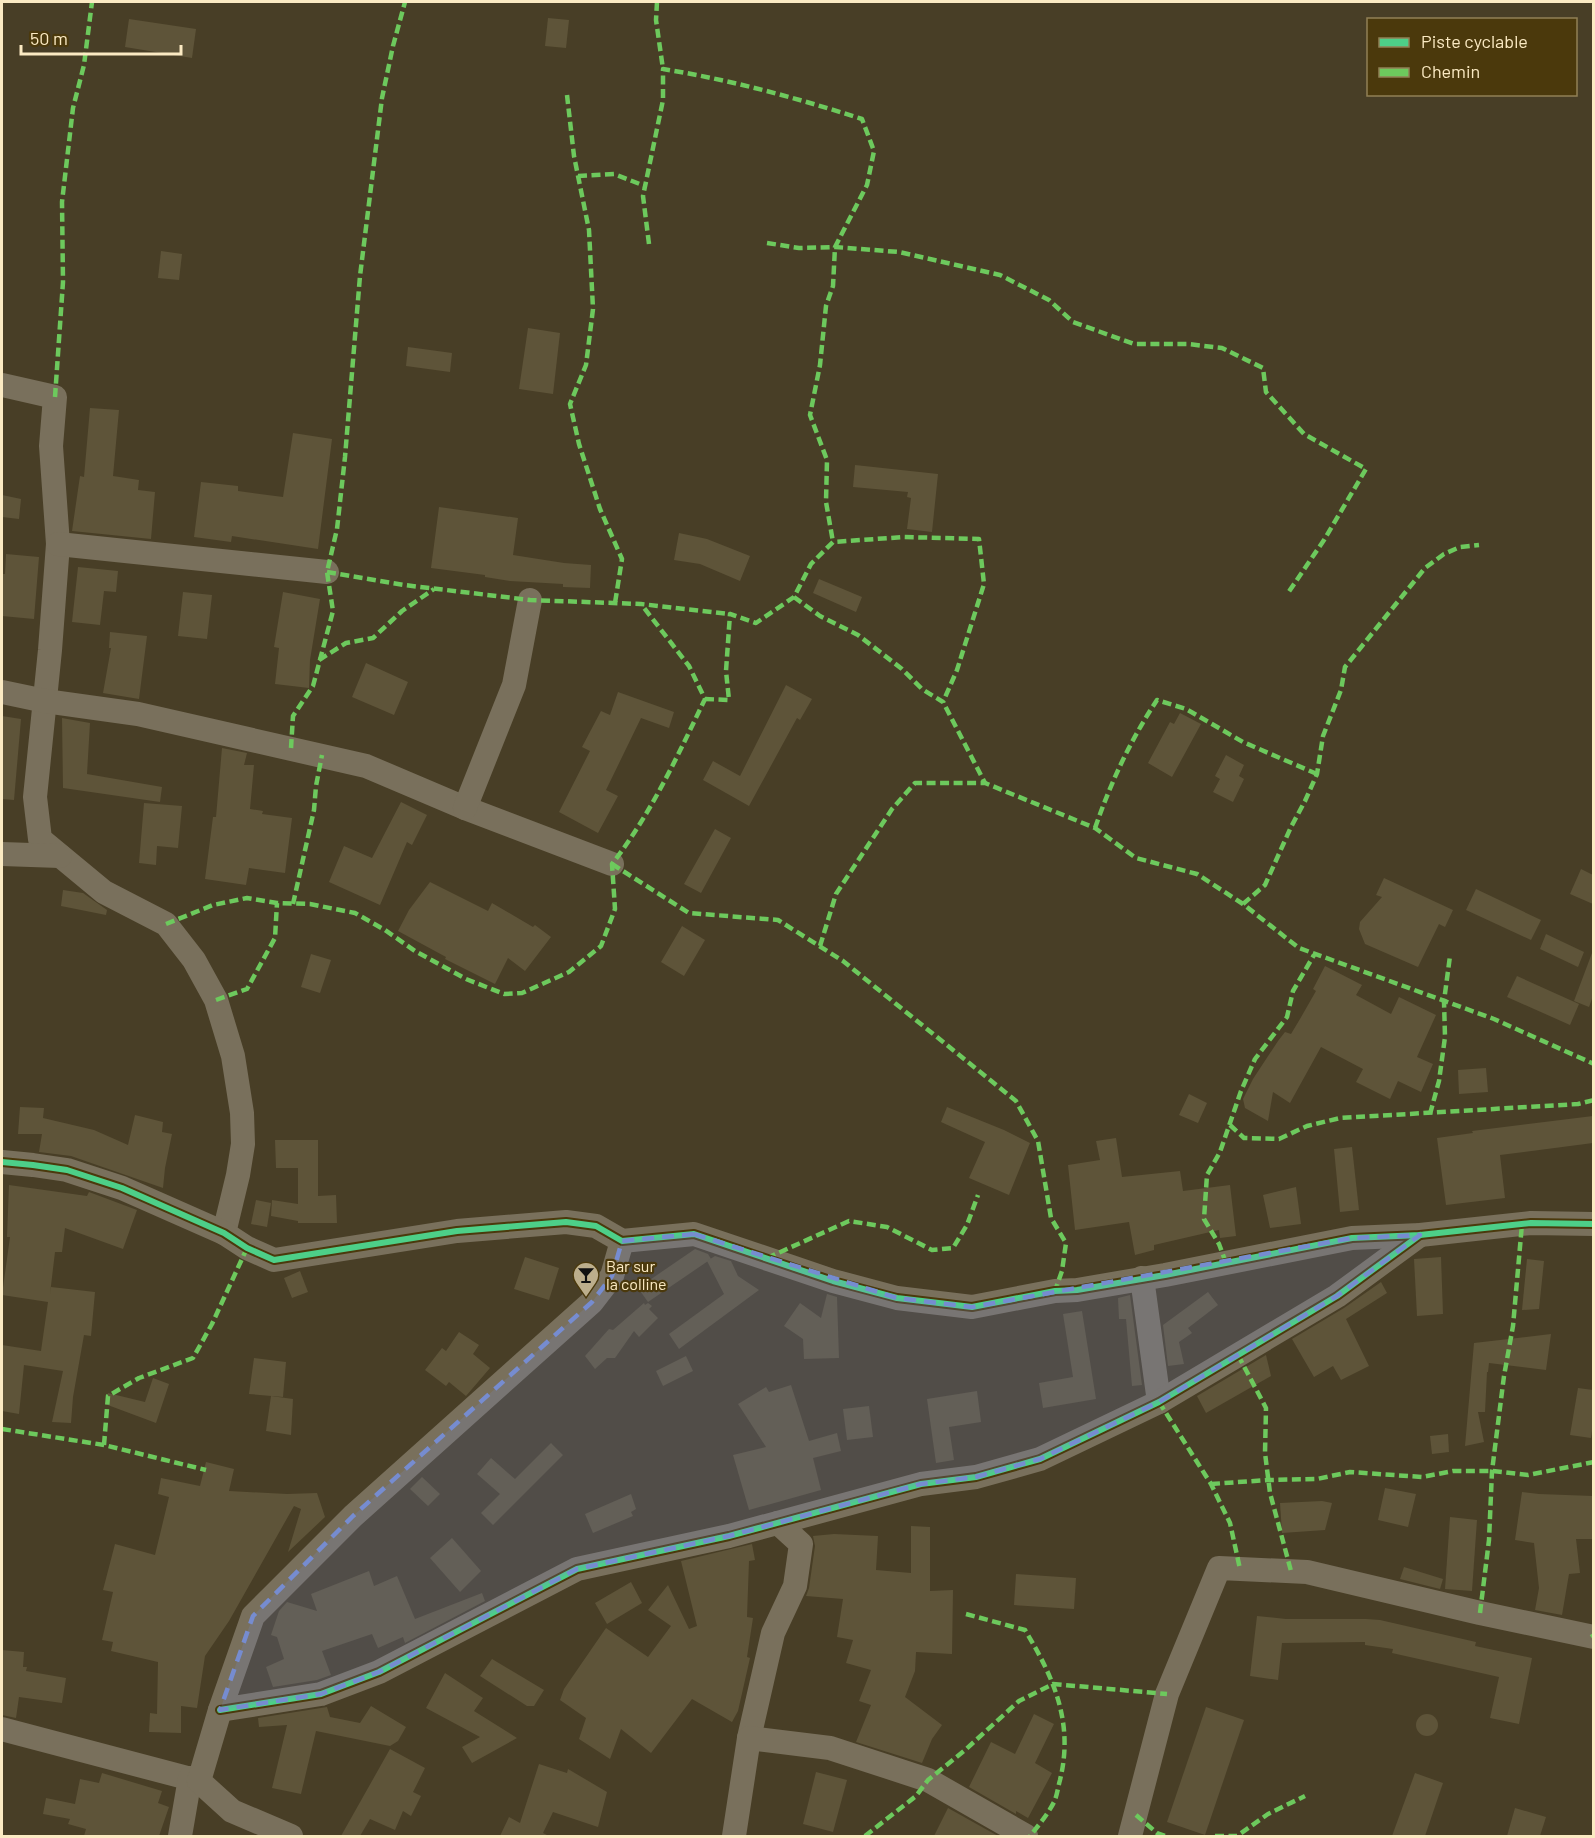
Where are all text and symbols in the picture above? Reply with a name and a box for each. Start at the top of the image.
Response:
scale bar [21,18,182,56]
legend [1367,18,1577,96]
text: 50 m [30,27,68,49]
text: Piste cyclable [1421,30,1528,52]
text: Chemin [1421,60,1480,82]
place label: Bar sur la colline [606,1256,667,1293]
bar icon: Bar sur la colline [571,1260,601,1298]

